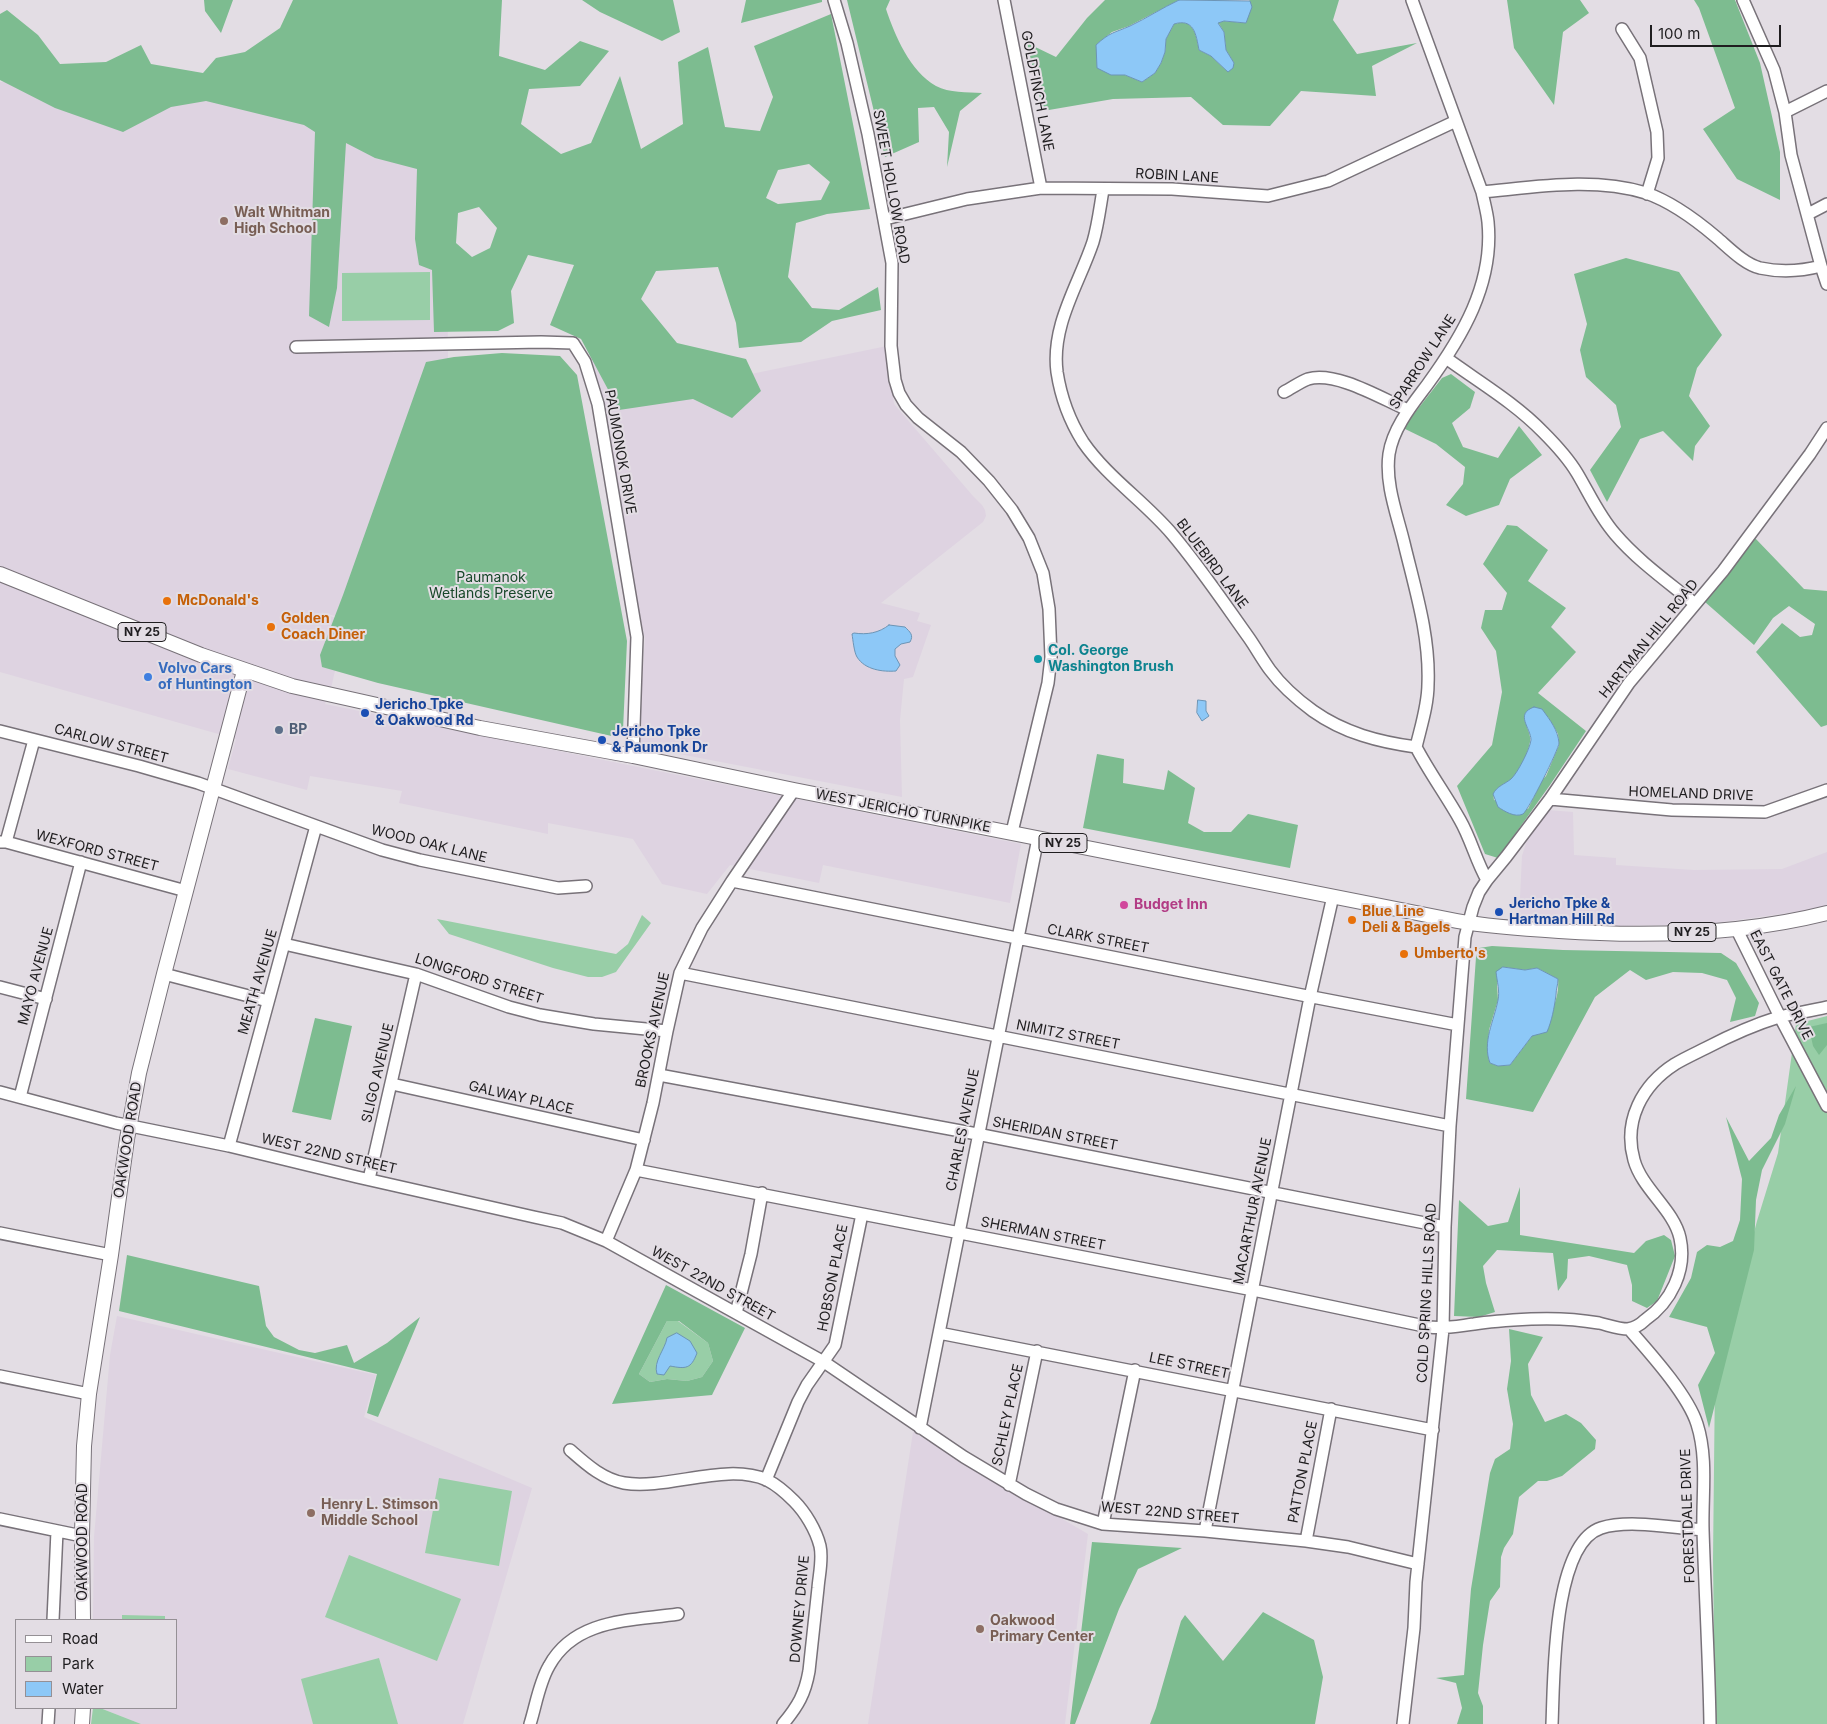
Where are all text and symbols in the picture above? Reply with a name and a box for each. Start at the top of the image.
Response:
scale bar [1652,15,1783,47]
text: 100 m [1658,24,1700,43]
street label: GOLDFINCH LANE [1017,29,1057,153]
street label: SWEET HOLLOW ROAD [869,108,913,266]
street label: ROBIN LANE [1135,165,1219,187]
place label: Walt Whitman High School [234,205,330,238]
marker: Walt Whitman High School [218,215,230,227]
street label: SPARROW LANE [1386,311,1460,413]
street label: PAUMONOK DRIVE [601,388,639,516]
street label: BLUEBIRD LANE [1173,516,1251,612]
park label: Paumanok Wetlands Preserve [429,570,553,602]
street label: HARTMAN HILL ROAD [1596,576,1702,702]
place label: McDonald's [177,593,259,609]
marker: McDonald's [161,595,173,607]
place label: Golden Coach Diner [281,611,365,644]
marker: Golden Coach Diner [265,621,277,633]
road number: NY 25 [118,622,166,642]
place label: Col. George Washington Brush [1048,643,1174,676]
marker: Col. George Washington Brush [1032,653,1044,665]
place label: Volvo Cars of Huntington [158,661,252,694]
marker: Volvo Cars of Huntington [142,671,154,683]
place label: Jericho Tpke & Oakwood Rd [375,697,474,730]
marker: Jericho Tpke & Oakwood Rd [359,707,371,719]
street label: CARLOW STREET [52,721,170,767]
place label: BP [289,722,307,738]
marker: BP [273,724,285,736]
place label: Jericho Tpke & Paumonk Dr [612,724,708,756]
marker: Jericho Tpke & Paumonk Dr [596,734,608,746]
street label: HOMELAND DRIVE [1628,783,1754,805]
street label: WEST JERICHO TURNPIKE [814,786,992,836]
street label: WOOD OAK LANE [369,821,489,867]
street label: WEXFORD STREET [34,826,160,876]
road number: NY 25 [1039,834,1087,852]
place label: Jericho Tpke & Hartman Hill Rd [1509,896,1615,929]
place label: Budget Inn [1134,897,1208,913]
marker: Budget Inn [1118,899,1130,911]
place label: Blue Line Deli & Bagels [1362,904,1450,936]
marker: Jericho Tpke & Hartman Hill Rd [1493,906,1505,918]
marker: Blue Line Deli & Bagels [1346,914,1358,926]
street label: CLARK STREET [1046,921,1150,957]
road number: NY 25 [1668,922,1716,942]
street label: MAYO AVENUE [15,925,57,1027]
street label: MEATH AVENUE [235,927,281,1037]
street label: EAST GATE DRIVE [1746,927,1816,1043]
place label: Umberto's [1414,946,1486,962]
marker: Umberto's [1398,948,1410,960]
street label: LONGFORD STREET [413,950,545,1008]
street label: BROOKS AVENUE [633,971,673,1089]
street label: NIMITZ STREET [1015,1017,1121,1053]
street label: SLIGO AVENUE [358,1021,398,1125]
street label: CHARLES AVENUE [943,1067,983,1193]
street label: GALWAY PLACE [467,1078,575,1118]
street label: OAKWOOD ROAD [111,1081,145,1199]
street label: SHERIDAN STREET [991,1114,1119,1154]
street label: WEST 22ND STREET [260,1130,398,1178]
street label: MACARTHUR AVENUE [1230,1136,1276,1286]
street label: COLD SPRING HILLS ROAD [1414,1202,1440,1384]
street label: SHERMAN STREET [979,1214,1107,1254]
street label: HOBSON PLACE [814,1223,852,1333]
street label: WEST 22ND STREET [648,1243,778,1325]
street label: LEE STREET [1147,1349,1231,1383]
street label: SCHLEY PLACE [989,1362,1027,1468]
street label: PATTON PLACE [1285,1419,1321,1525]
street label: FORESTDALE DRIVE [1677,1448,1699,1584]
street label: OAKWOOD ROAD [75,1483,91,1601]
place label: Henry L. Stimson Middle School [321,1497,438,1530]
street label: WEST 22ND STREET [1100,1499,1240,1527]
marker: Henry L. Stimson Middle School [305,1507,317,1519]
street label: DOWNEY DRIVE [787,1554,813,1664]
place label: Oakwood Primary Center [990,1613,1094,1645]
legend [15,1619,178,1709]
marker: Oakwood Primary Center [974,1623,986,1635]
text: Road [62,1629,98,1648]
text: Park [62,1654,94,1673]
text: Water [62,1679,104,1698]

